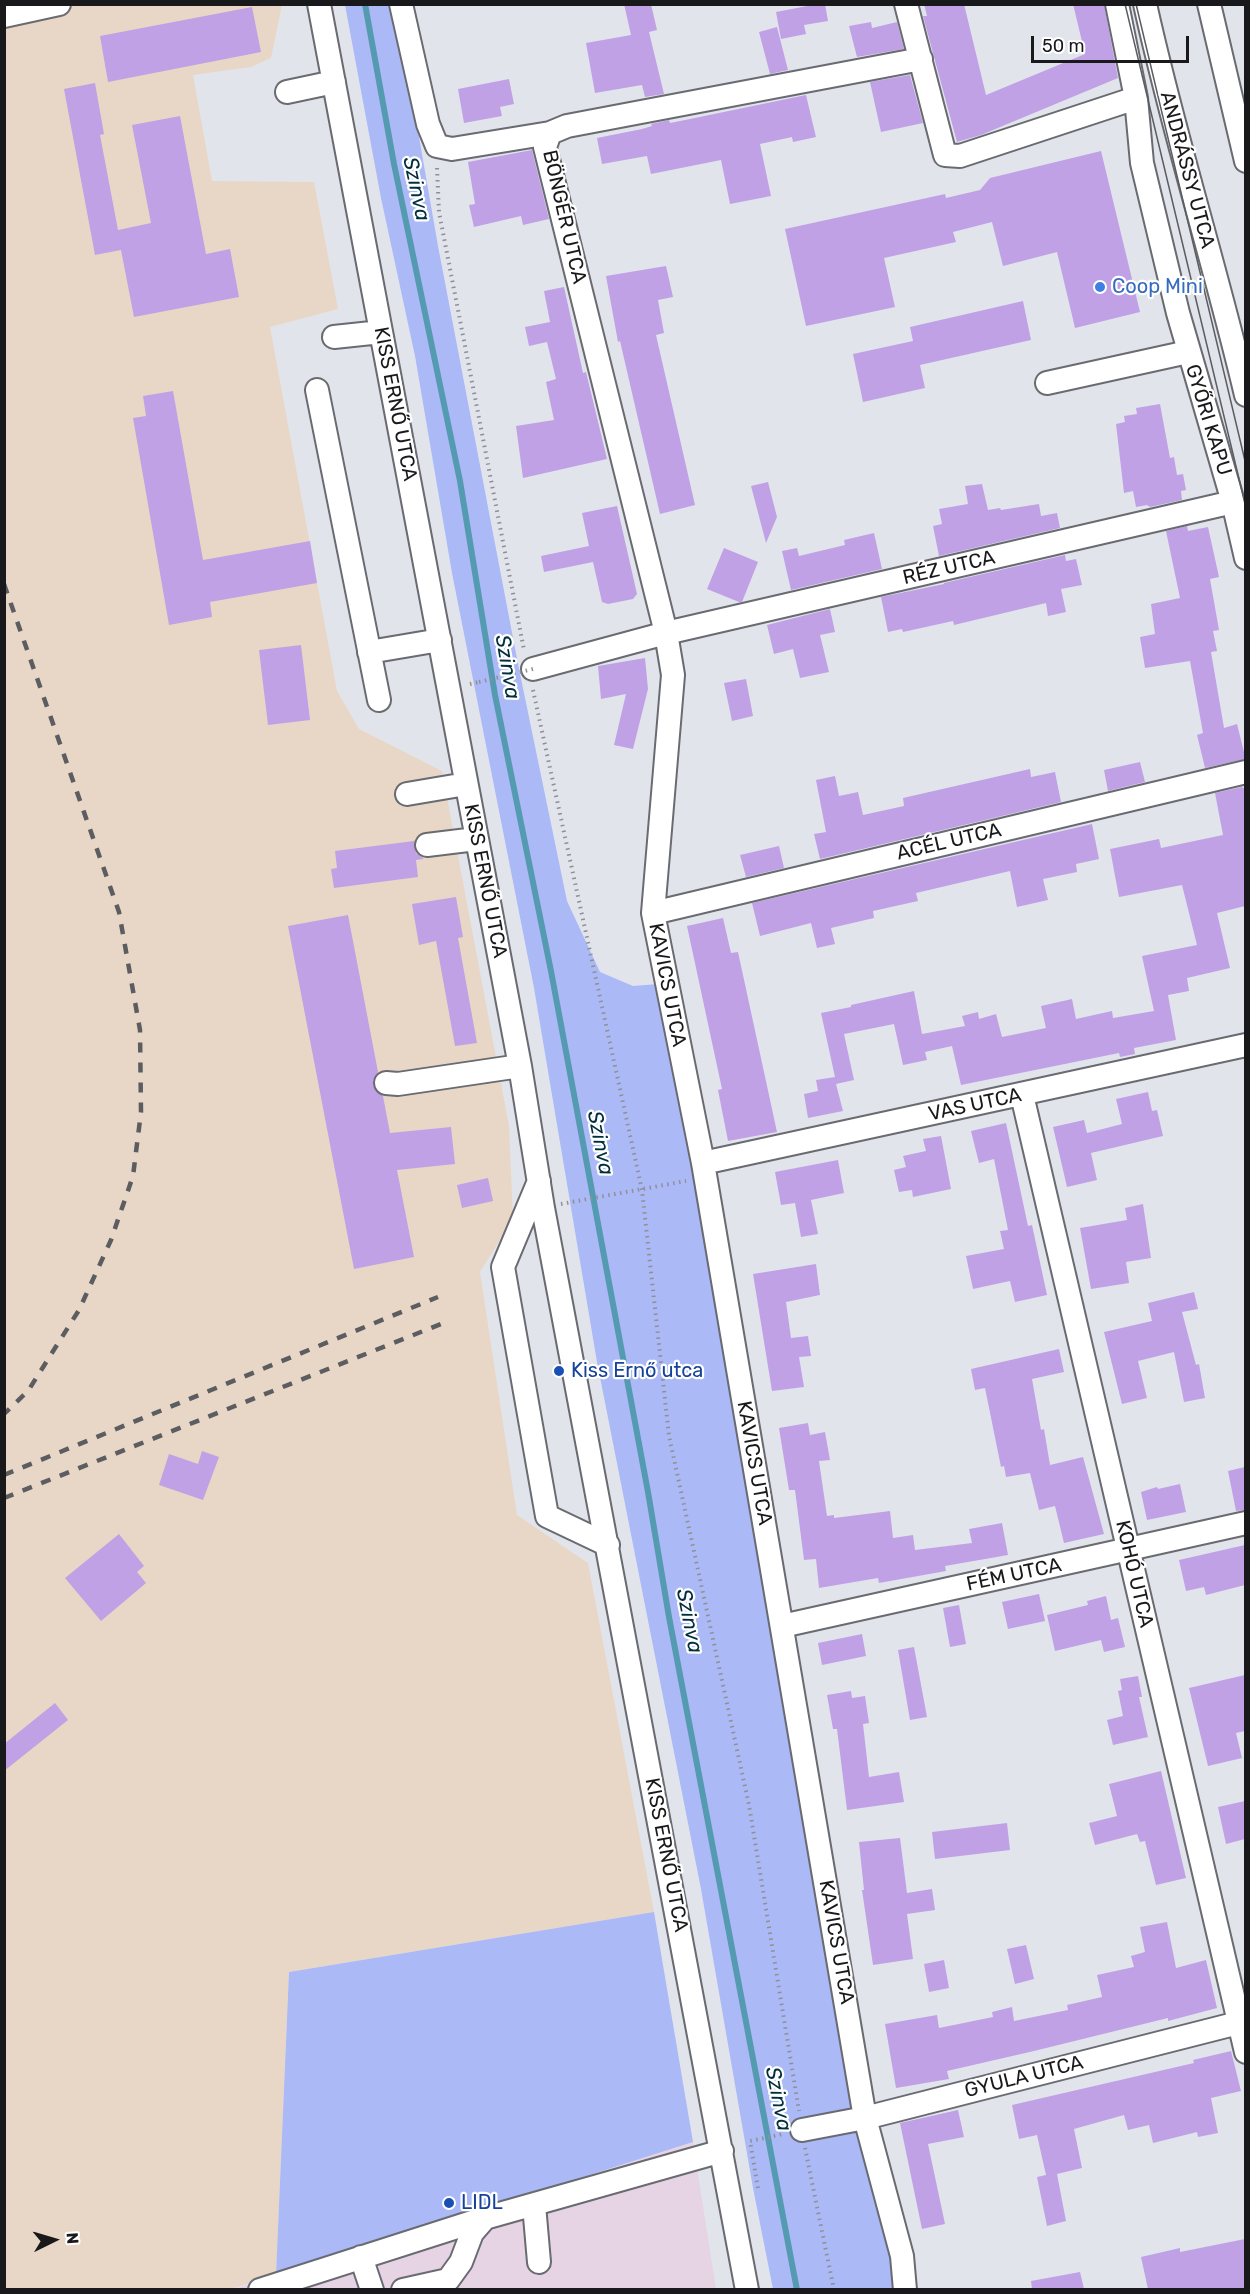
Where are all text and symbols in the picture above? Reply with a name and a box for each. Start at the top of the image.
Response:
scale bar [1034,24,1192,62]
text: 50 m [1042,35,1085,57]
street label: ANDRÁSSY UTCA [1155,89,1219,251]
street label: BÖNGÉR UTCA [537,148,591,286]
water label: Szinva [397,155,435,223]
place label: Coop Mini [1112,275,1203,299]
marker: Coop Mini [1093,280,1107,294]
street label: KISS ERNŐ UTCA [368,325,422,483]
street label: GYŐRI KAPU [1180,362,1236,478]
street label: RÉZ UTCA [901,546,997,590]
water label: Szinva [489,633,525,701]
street label: KISS ERNŐ UTCA [458,802,512,960]
street label: ACÉL UTCA [894,818,1004,866]
street label: KAVICS UTCA [643,921,691,1049]
street label: VAS UTCA [926,1083,1024,1127]
water label: Szinva [581,1109,619,1177]
place label: Kiss Ernő utca [571,1359,703,1383]
marker: Kiss Ernő utca [552,1364,566,1378]
street label: KAVICS UTCA [731,1399,777,1527]
street label: KOHÓ UTCA [1110,1518,1158,1630]
street label: FÉM UTCA [964,1553,1064,1597]
water label: Szinva [670,1587,708,1655]
street label: KISS ERNŐ UTCA [639,1776,693,1934]
street label: KAVICS UTCA [813,1878,859,2006]
street label: GYULA UTCA [962,2051,1086,2103]
water label: Szinva [759,2065,797,2133]
place label: LIDL [461,2191,503,2215]
marker: LIDL [442,2196,456,2210]
north arrow [24,2210,84,2270]
text: N [62,2232,82,2245]

